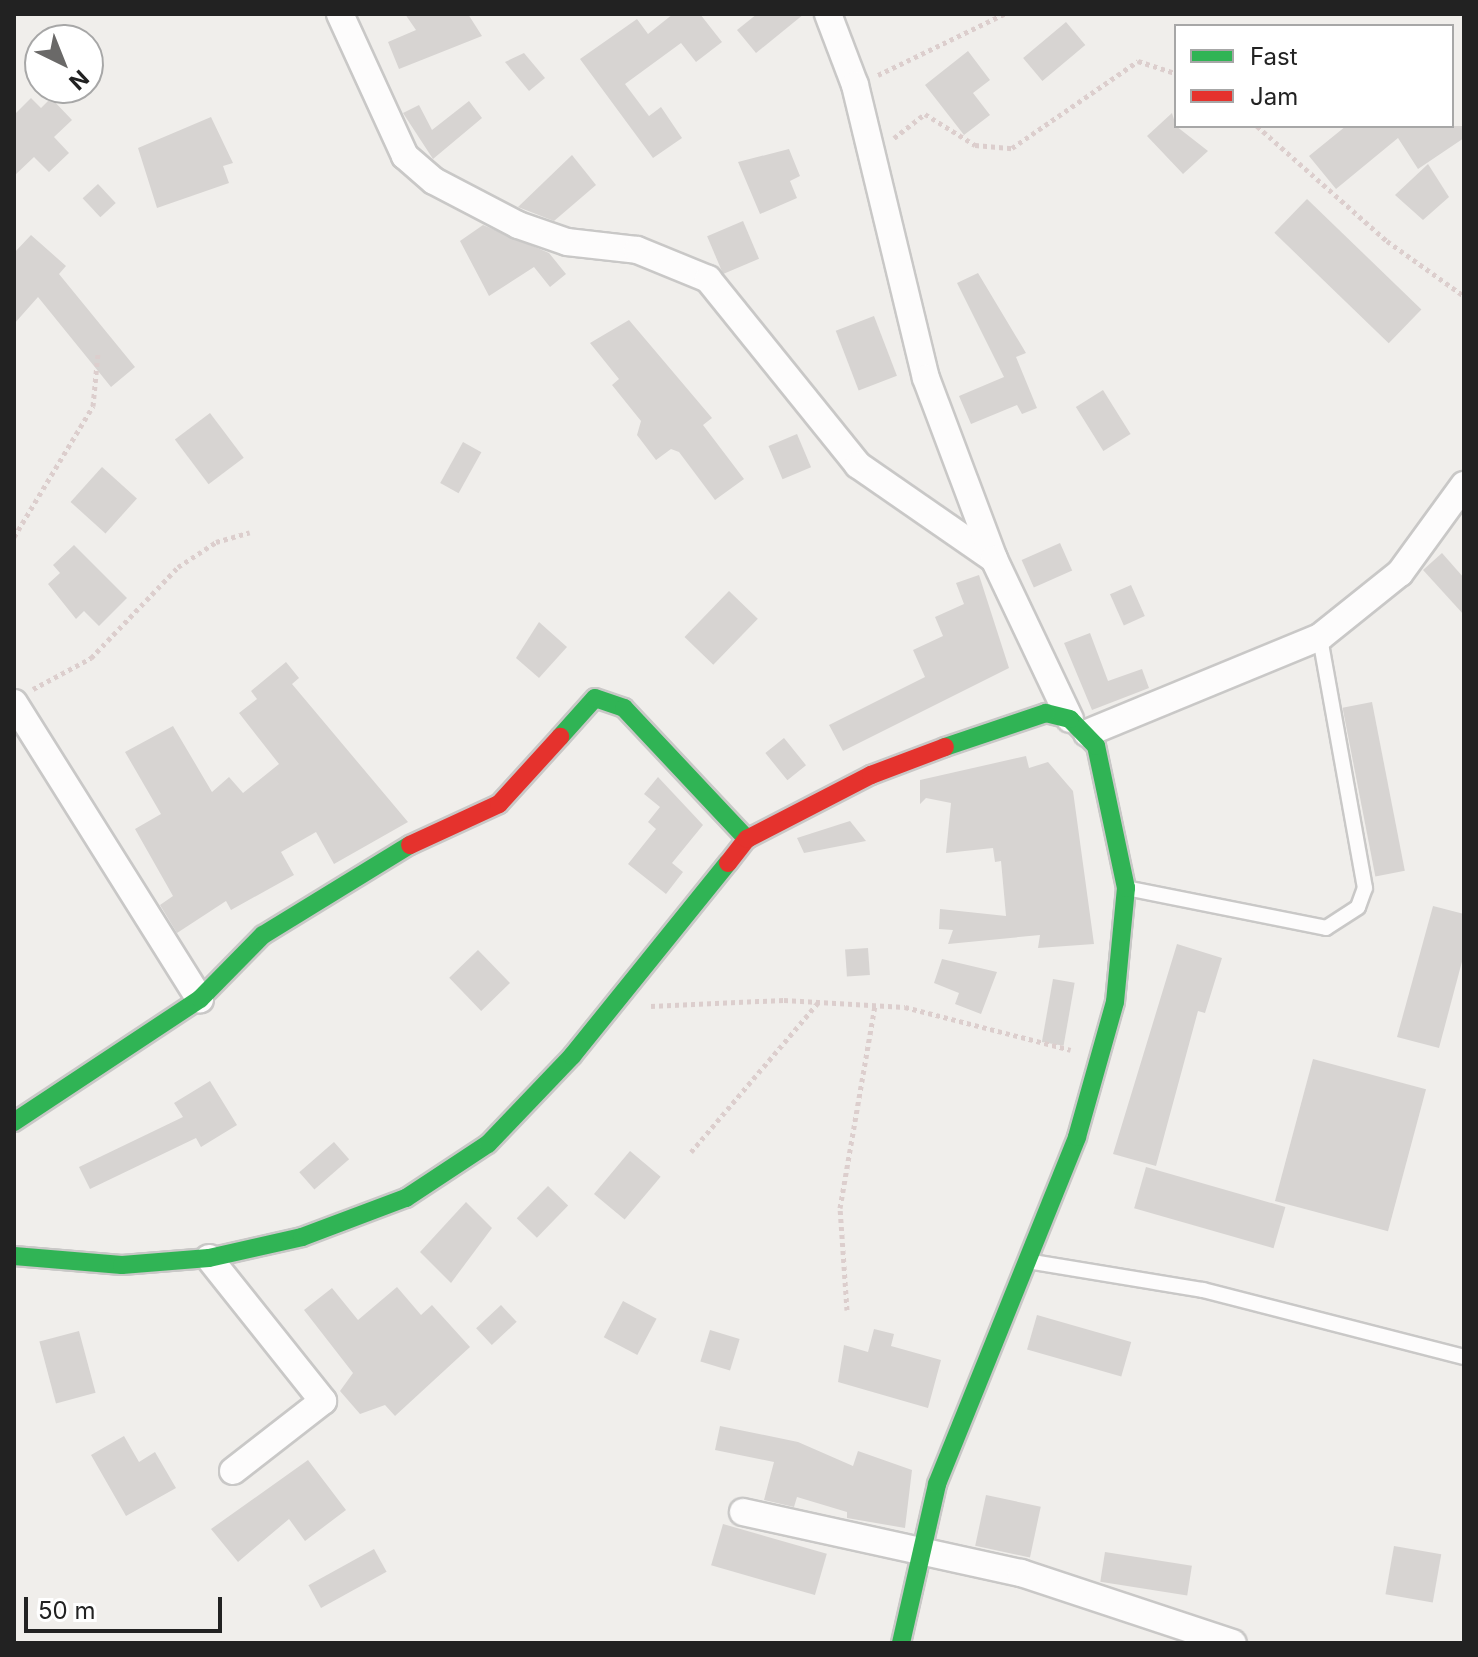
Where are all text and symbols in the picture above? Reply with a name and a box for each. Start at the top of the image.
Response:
north arrow [24,24,104,104]
legend [1174,24,1454,128]
text: Fast [1250,42,1298,71]
text: N [64,65,94,95]
text: Jam [1250,82,1298,111]
scale bar [28,1581,226,1631]
text: 50 m [38,1596,96,1625]

